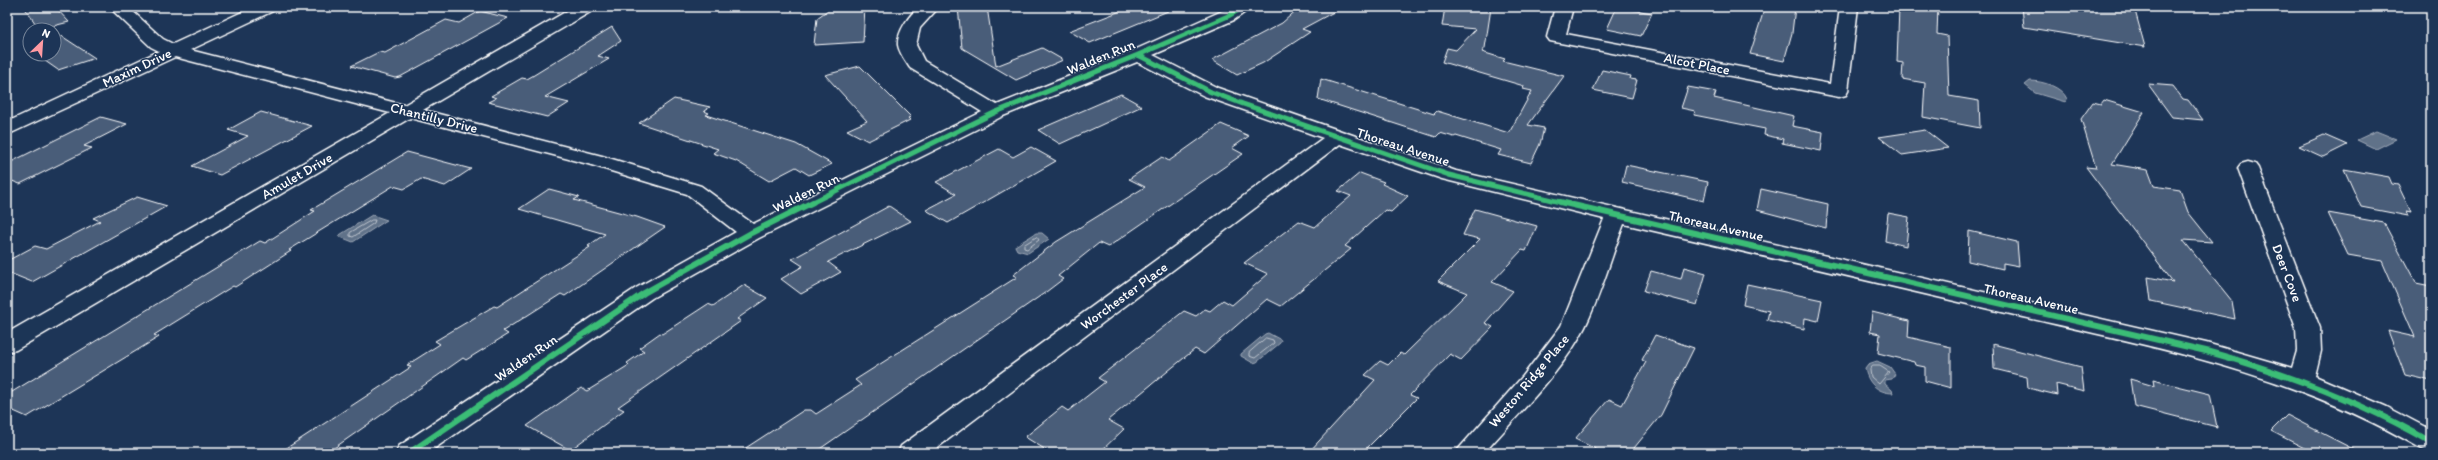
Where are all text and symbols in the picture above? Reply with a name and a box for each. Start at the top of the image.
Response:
north arrow [22,22,62,62]
text: N [40,26,52,41]
street label: Walden Run [1064,36,1138,78]
street label: Maxim Drive [100,44,175,91]
street label: Alcot Place [1663,49,1732,79]
street label: Chantilly Drive [389,99,480,137]
street label: Thoreau Avenue [1354,124,1452,170]
street label: Amulet Drive [259,149,336,203]
street label: Walden Run [770,170,842,216]
street label: Thoreau Avenue [1667,207,1766,245]
street label: Deer Cove [2268,242,2306,305]
street label: Worchester Place [1077,258,1171,333]
street label: Thoreau Avenue [1982,280,2081,318]
street label: Walden Run [491,331,561,385]
street label: Weston Ridge Place [1485,331,1573,431]

